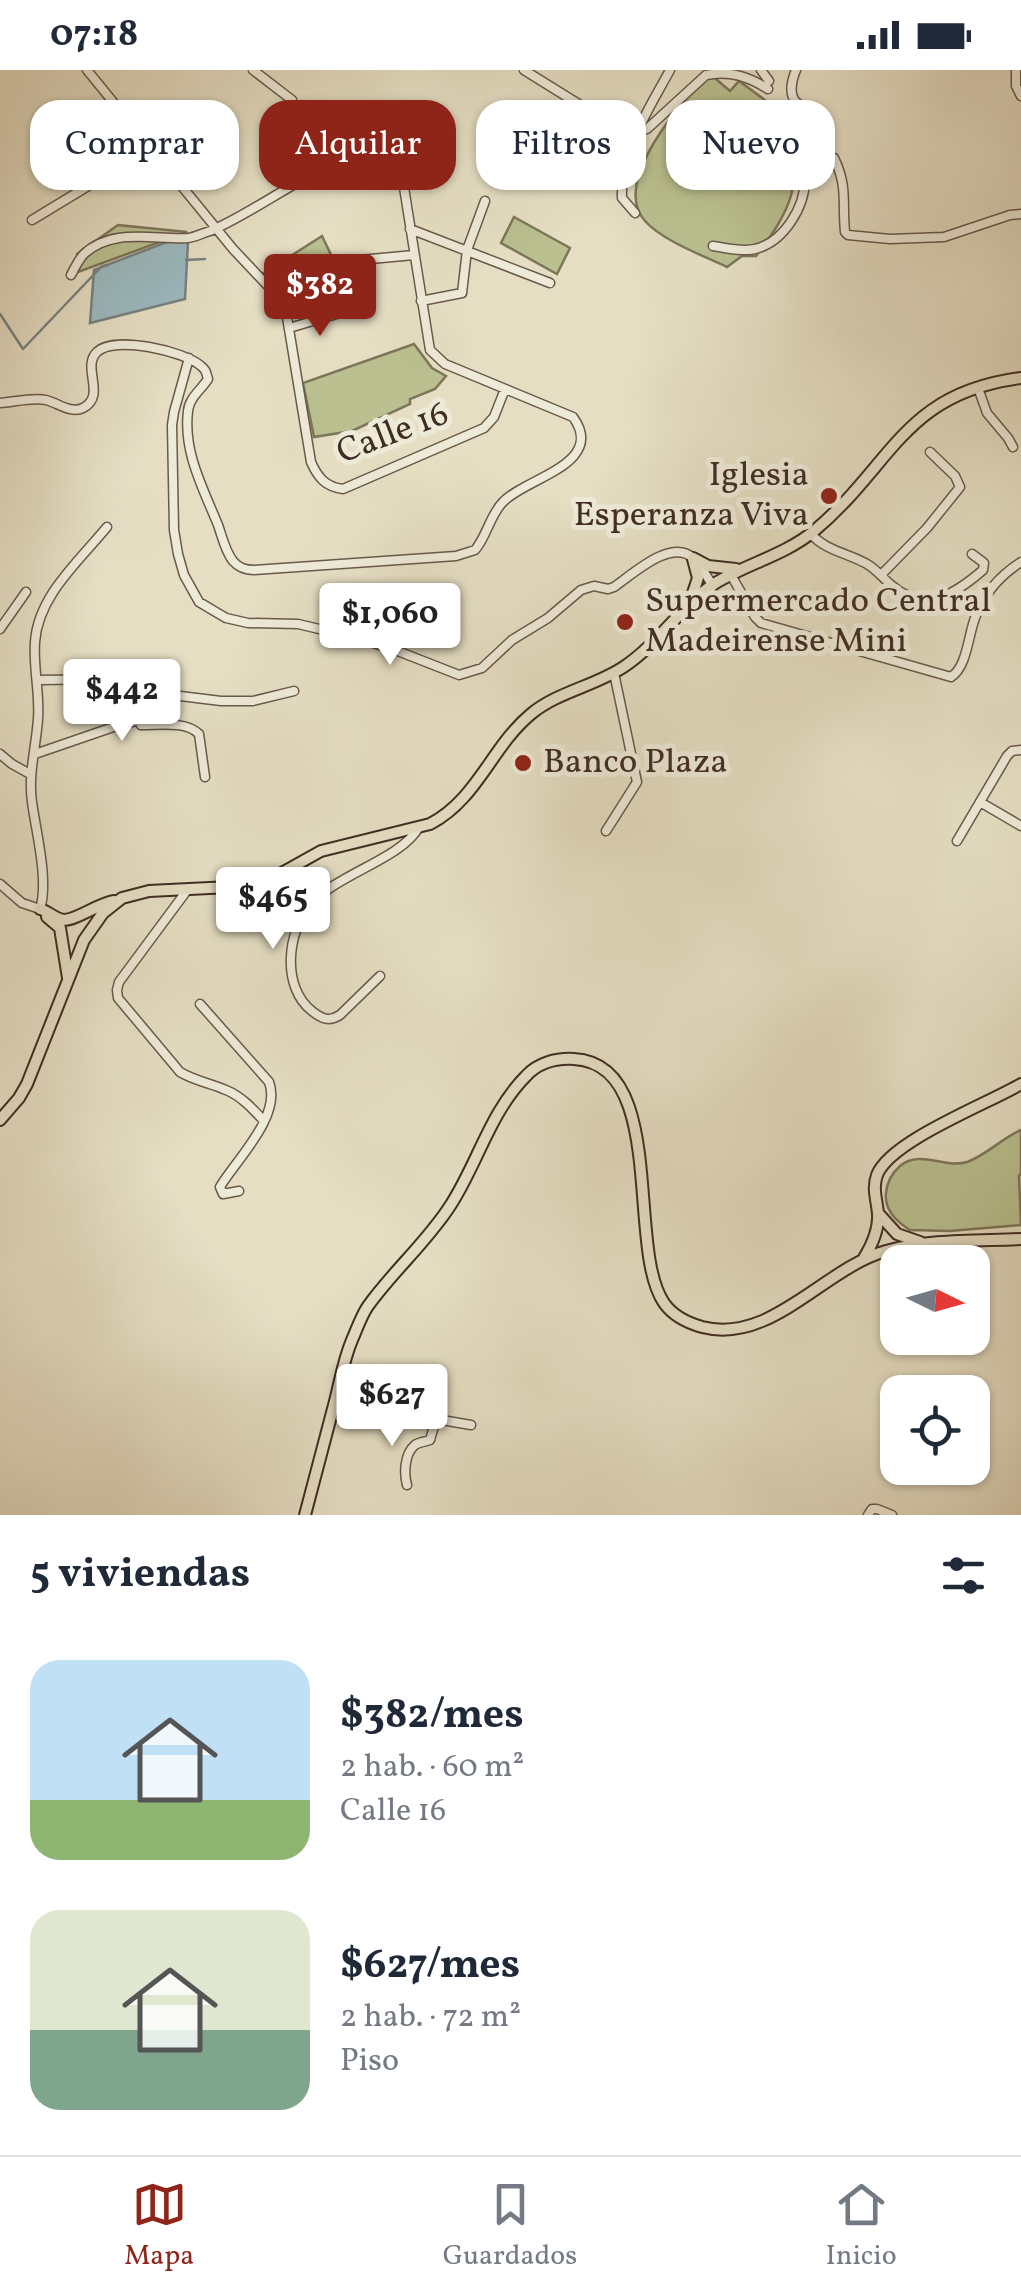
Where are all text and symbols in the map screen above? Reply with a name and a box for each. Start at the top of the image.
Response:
text: 07:18 [50,9,138,62]
chip: Comprar [30,100,239,190]
chip: Alquilar [259,100,456,190]
chip: Filtros [476,100,646,190]
chip: Nuevo [666,100,835,190]
pin: $382 [261,254,379,339]
text: $382 [286,264,354,308]
street label: Calle 16 [330,391,456,477]
place label: Iglesia Esperanza Viva [574,452,809,540]
marker: Iglesia Esperanza Viva [818,485,840,507]
place label: Supermercado Central Madeirense Mini [645,578,991,666]
pin: $1,060 [309,583,471,668]
text: $1,060 [341,593,439,637]
marker: Supermercado Central Madeirense Mini [614,611,636,633]
pin: $442 [63,659,181,744]
text: $442 [85,669,159,713]
place label: Banco Plaza [543,739,728,787]
marker: Banco Plaza [512,752,534,774]
pin: $465 [214,867,332,952]
text: $465 [238,877,308,921]
north arrow [880,1245,990,1355]
map controls [880,1245,990,1485]
pin: $627 [333,1364,451,1449]
text: $627 [359,1374,425,1418]
button: locate [880,1375,990,1485]
text: 5 viviendas [30,1546,250,1605]
icon: filters [936,1548,991,1603]
text: $382/mes [340,1687,524,1746]
icon: home [110,1700,230,1820]
text: 2 hab. · 60 m² [340,1746,524,1790]
text: Calle 16 [340,1790,446,1834]
text: $627/mes [340,1937,520,1996]
icon: home [110,1950,230,2070]
text: 2 hab. · 72 m² [340,1996,521,2040]
text: Piso [340,2040,399,2084]
tab: Mapa [124,2177,194,2276]
tab: Guardados [443,2177,577,2276]
tab: Inicio [826,2177,897,2276]

